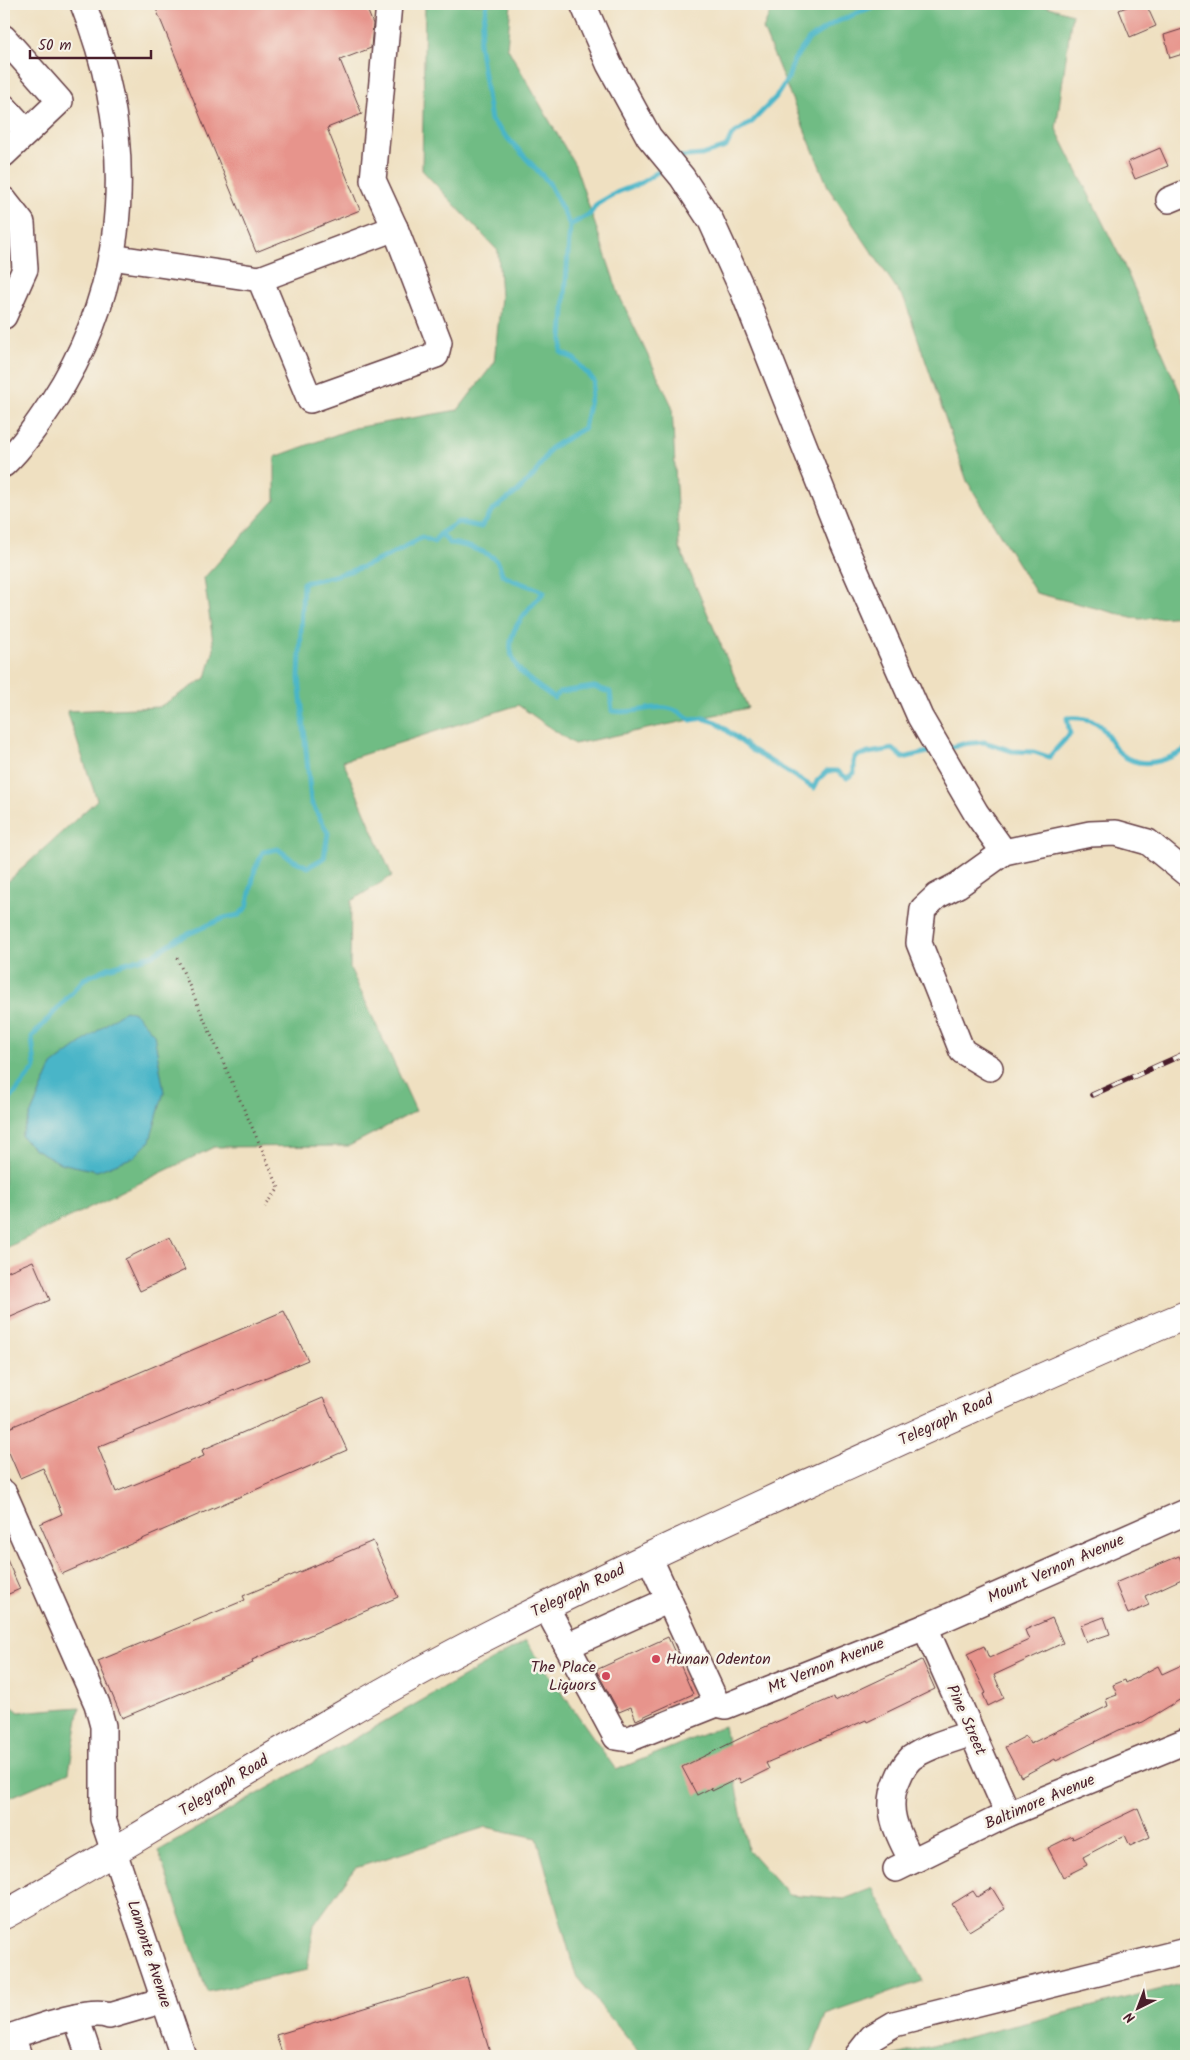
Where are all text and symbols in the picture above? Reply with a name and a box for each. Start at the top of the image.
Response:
scale bar [30,28,151,60]
text: 50 m [38,34,72,58]
street label: Telegraph Road [894,1387,998,1453]
street label: Mount Vernon Avenue [984,1528,1128,1610]
street label: Telegraph Road [527,1557,630,1625]
street label: Mt Vernon Avenue [764,1631,888,1701]
place label: Hunan Odenton [666,1647,771,1672]
marker: Hunan Odenton [650,1653,662,1665]
place label: The Place Liquors [531,1655,596,1698]
marker: The Place Liquors [600,1670,612,1682]
street label: Pine Street [939,1681,993,1760]
street label: Telegraph Road [174,1748,275,1824]
street label: Baltimore Avenue [981,1768,1099,1836]
street label: Lamonte Avenue [120,1897,178,2011]
north arrow [1112,1982,1162,2032]
text: N [1119,2006,1141,2028]

